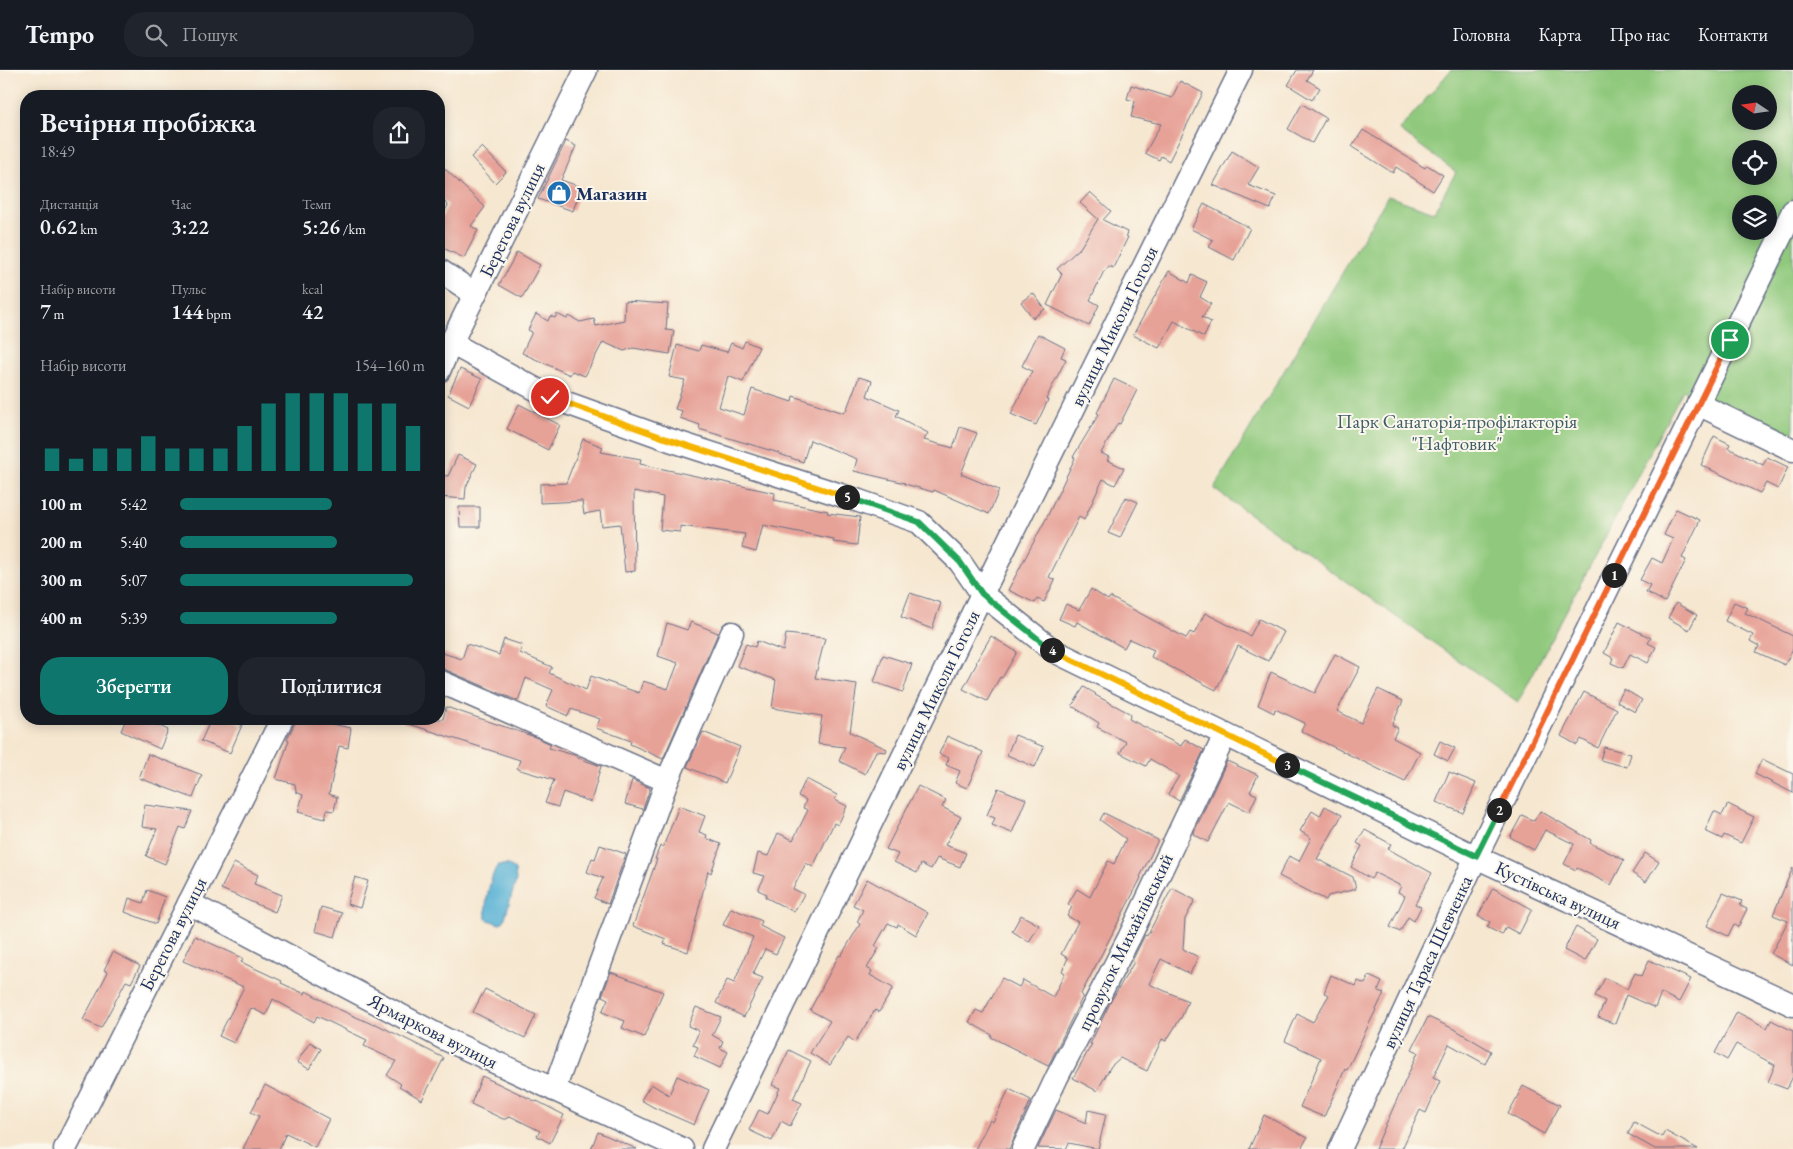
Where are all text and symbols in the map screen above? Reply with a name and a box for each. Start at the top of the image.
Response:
search box [124,12,474,57]
text: Tempo [25,19,94,50]
icon: search [142,21,170,49]
text: Пошук [182,22,238,47]
text: Головна [1453,23,1510,46]
text: Карта [1538,23,1581,46]
text: Про нас [1609,23,1670,46]
text: Контакти [1698,23,1768,46]
north arrow [1732,85,1778,130]
map controls [1732,85,1777,240]
text: Вечірня пробіжка [40,104,256,140]
button: share [373,107,425,159]
button: locate [1732,140,1777,185]
text: 18:49 [40,141,75,162]
street label: Берегова вулиця [473,158,551,281]
shop icon: Магазин [546,180,572,206]
place label: Магазин [576,181,647,206]
text: Дистанція [40,195,98,213]
text: Час [171,195,192,213]
text: Темп [302,195,331,213]
button: layers [1732,195,1777,240]
text: 0.62 [40,213,77,240]
text: 3:22 [171,213,209,240]
text: 5:26 [302,213,340,240]
text: km [77,220,98,238]
text: /km [340,220,366,238]
street label: вулиця Миколи Гоголя [1064,241,1164,410]
text: Набір висоти [40,280,116,298]
text: Пульс [171,280,206,298]
text: kcal [302,280,323,298]
text: 7 [40,298,51,325]
text: 144 [171,298,203,325]
text: 42 [302,298,324,325]
text: m [51,305,64,323]
text: bpm [203,305,232,323]
pin [1709,319,1751,361]
icon: arrive [1716,326,1744,354]
text: Набір висоти [40,355,126,376]
text: 154–160 m [354,355,425,376]
pin [529,376,571,418]
icon: check [536,383,564,411]
park label: Парк Санаторія-профілакторія "Нафтовик" [1337,409,1578,456]
pin: 5 [834,484,860,510]
text: 5 [844,488,851,506]
text: 100 m [40,494,82,515]
text: 5:42 [120,494,147,515]
text: 200 m [40,532,82,553]
text: 5:40 [120,532,147,553]
pin: 1 [1602,562,1626,588]
text: 1 [1611,566,1618,584]
text: 300 m [40,570,82,591]
text: 5:07 [120,570,147,591]
street label: вулиця Миколи Гоголя [886,605,986,774]
text: 400 m [40,608,82,629]
text: 5:39 [120,608,147,629]
pin: 4 [1040,638,1064,662]
text: 4 [1049,641,1056,659]
button: Зберегти [40,657,228,715]
button: Поділитися [238,657,425,715]
pin: 3 [1274,752,1300,778]
text: 3 [1284,756,1291,774]
pin: 2 [1486,798,1512,822]
text: 2 [1496,801,1503,819]
street label: провулок Михайлівський [1071,849,1179,1035]
street label: Кустівська вулиця [1491,855,1625,935]
street label: вулиця Тараса Шевченка [1376,871,1478,1053]
street label: Берегова вулиця [134,872,213,995]
street label: Ярмаркова вулиця [363,987,503,1075]

